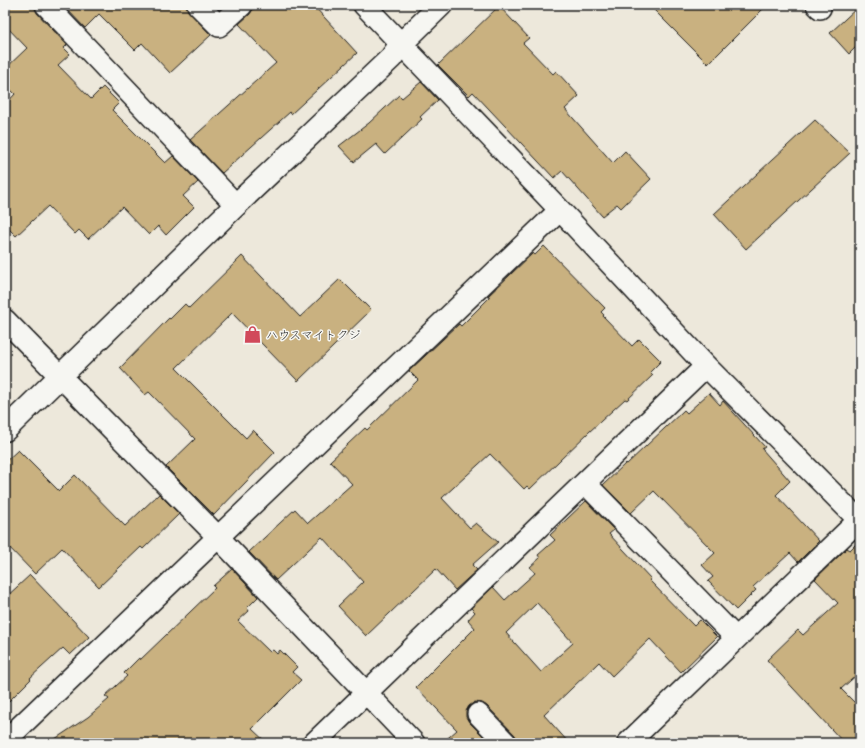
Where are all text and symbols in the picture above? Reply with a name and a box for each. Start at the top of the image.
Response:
shop icon: ハウスマイトクジ [243,325,263,345]
place label: ハウスマイトクジ [266,328,361,343]

